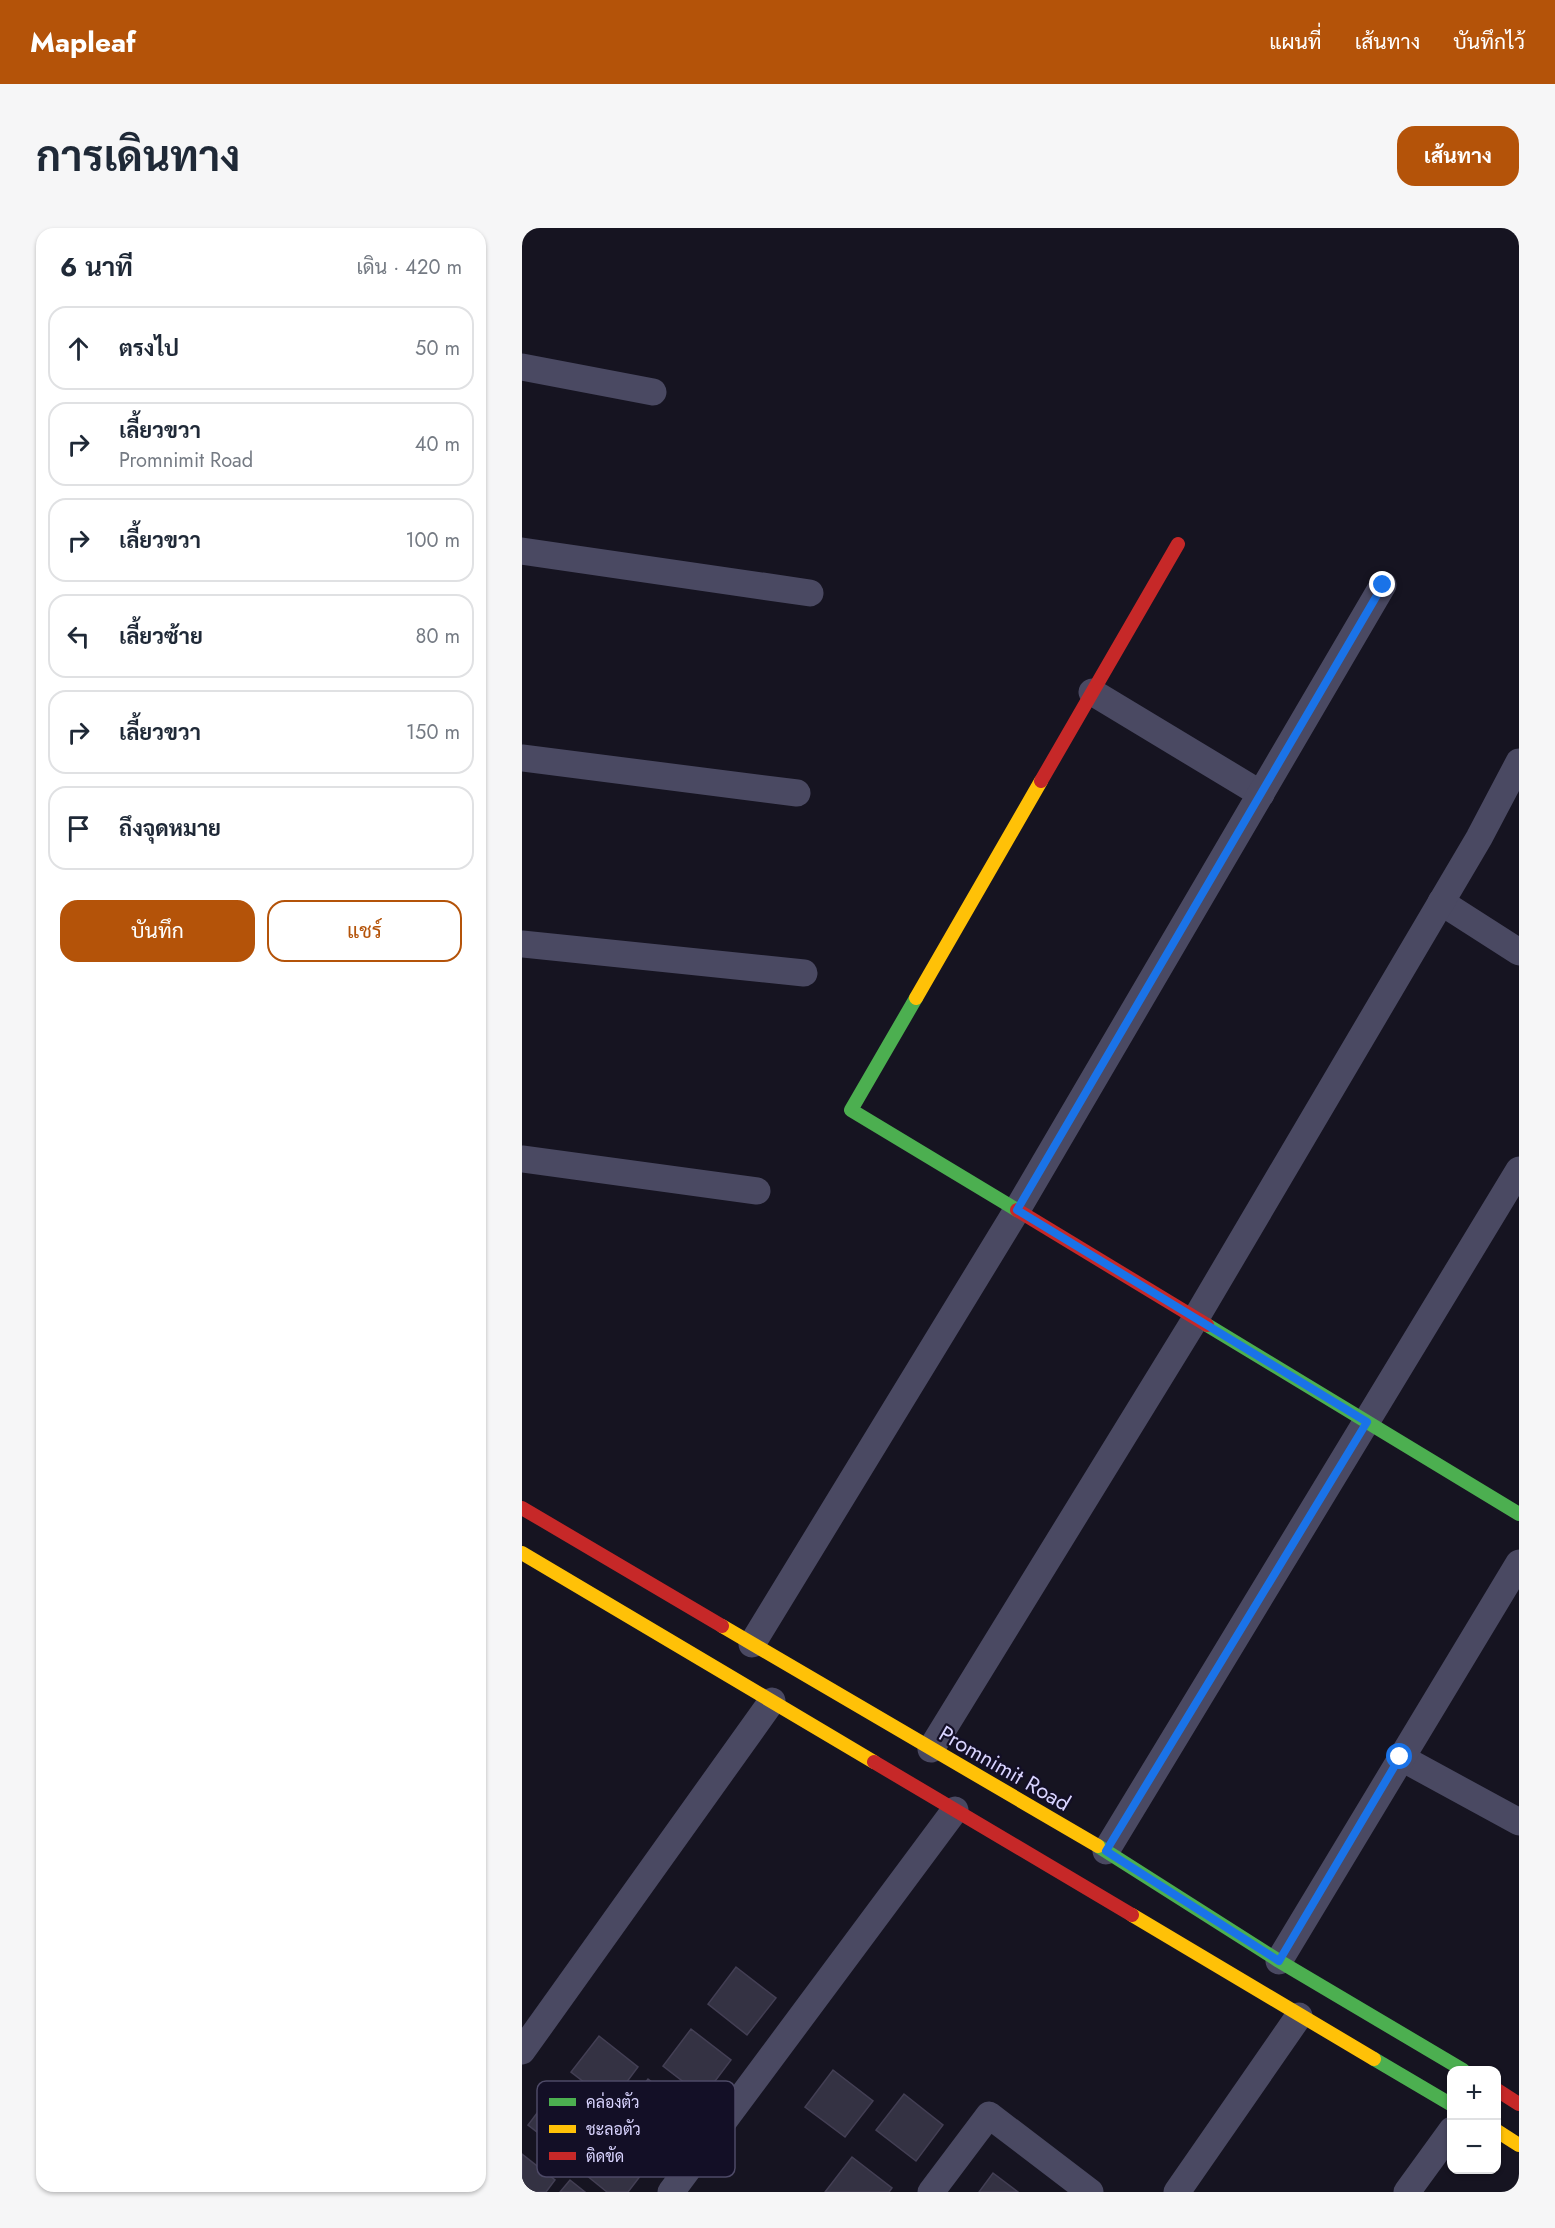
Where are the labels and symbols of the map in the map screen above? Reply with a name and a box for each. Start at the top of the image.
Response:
route end [1369,571,1395,597]
street label: Promnimit Road [933,1717,1077,1819]
route start [1386,1743,1412,1769]
legend [537,2081,735,2177]
text: คล่องตัว [586,2091,640,2114]
text: ชะลอตัว [586,2118,641,2141]
text: ติดขัด [586,2145,624,2168]

